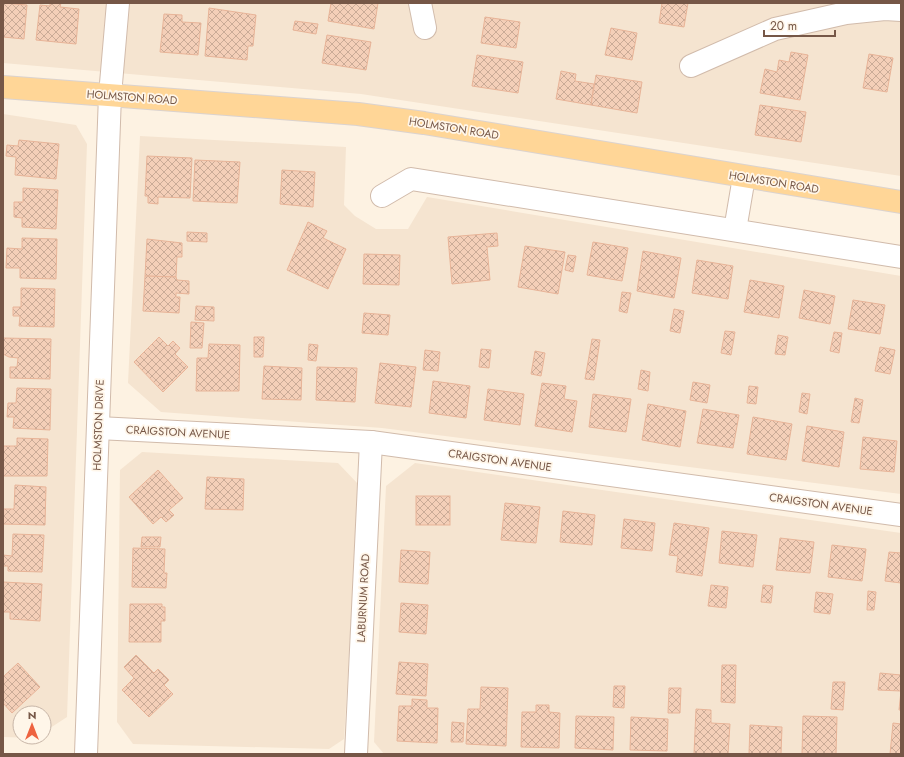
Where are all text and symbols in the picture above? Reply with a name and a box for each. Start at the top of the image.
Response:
scale bar [764,12,835,38]
text: 20 m [770,17,797,35]
street label: HOLMSTON ROAD [86,86,178,108]
street label: HOLMSTON ROAD [408,113,501,143]
street label: HOLMSTON ROAD [728,167,821,197]
street label: HOLMSTON DRIVE [88,379,108,471]
street label: CRAIGSTON AVENUE [126,421,230,443]
street label: CRAIGSTON AVENUE [447,445,553,475]
street label: CRAIGSTON AVENUE [768,489,874,519]
street label: LABURNUM ROAD [353,553,373,643]
north arrow [12,705,52,745]
text: N [28,707,36,723]

